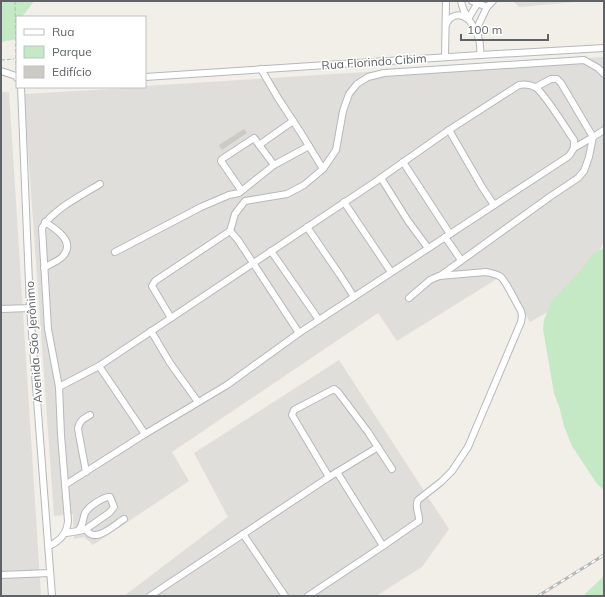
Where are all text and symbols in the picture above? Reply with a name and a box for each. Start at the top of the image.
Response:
legend [16,16,146,88]
scale bar [461,16,548,42]
text: 100 m [467,22,502,37]
text: Rua [52,24,74,39]
text: Parque [52,44,92,59]
street label: Rua Florindo Cibim [321,50,427,73]
text: Edifício [52,64,92,79]
street label: Avenida São Jerônimo [22,280,45,404]

